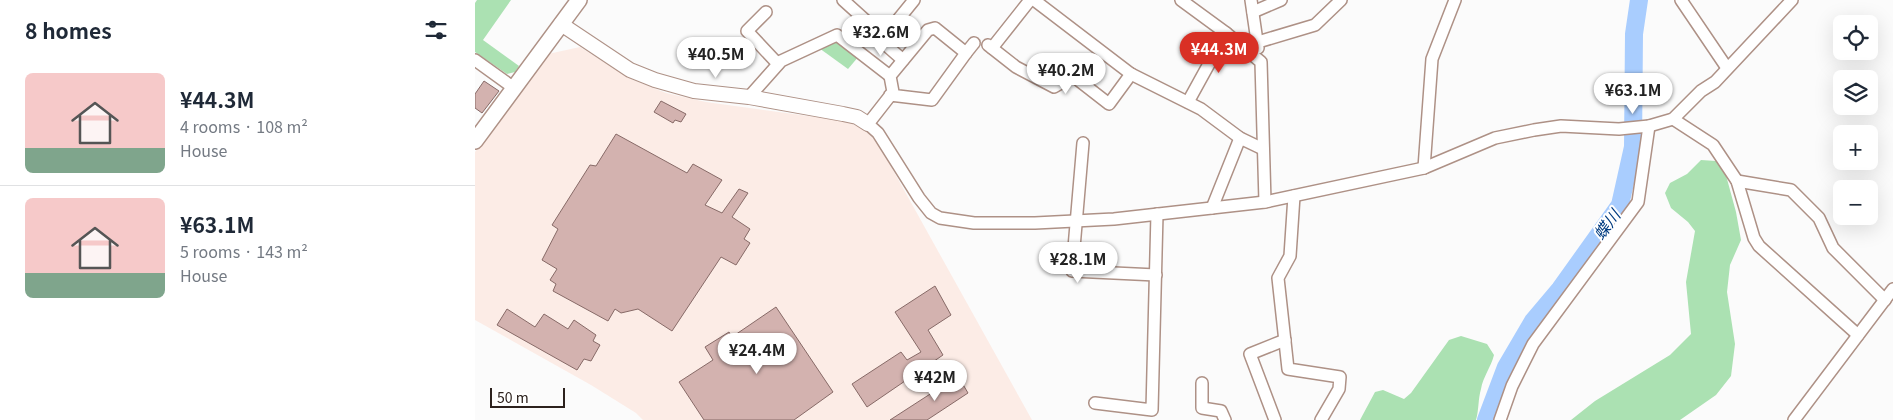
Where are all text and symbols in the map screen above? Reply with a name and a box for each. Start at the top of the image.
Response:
text: 8 homes [25,15,112,45]
pin: ¥32.6M [840,15,922,57]
map controls [1833,15,1878,225]
button: locate [1833,15,1878,60]
icon: filters [422,16,450,44]
text: ¥32.6M [853,19,909,43]
pin: ¥44.3M [1178,32,1260,74]
pin: ¥40.5M [675,36,757,79]
text: ¥44.3M [1191,36,1247,60]
text: ¥40.5M [688,41,744,65]
pin: ¥40.2M [1025,52,1107,95]
text: ¥40.2M [1038,57,1094,81]
button: layers [1833,70,1878,115]
pin: ¥63.1M [1592,72,1674,115]
text: ¥63.1M [1605,77,1661,101]
text: ¥44.3M [180,84,254,114]
icon: home [65,93,125,153]
text: 4 rooms · 108 m² [180,114,308,138]
button: + [1833,125,1878,170]
text: House [180,138,227,162]
button: − [1833,180,1878,225]
water label: 蝶川 [1587,202,1626,244]
text: ¥63.1M [180,209,254,239]
icon: home [65,218,125,278]
text: 5 rooms · 143 m² [180,239,308,263]
pin: ¥28.1M [1037,242,1119,284]
text: ¥28.1M [1050,246,1106,270]
text: House [180,263,227,287]
pin: ¥24.4M [716,332,798,375]
text: ¥24.4M [729,337,785,361]
pin: ¥42M [905,360,965,402]
text: ¥42M [914,364,956,388]
scale bar [490,385,565,408]
text: 50 m [497,387,529,407]

